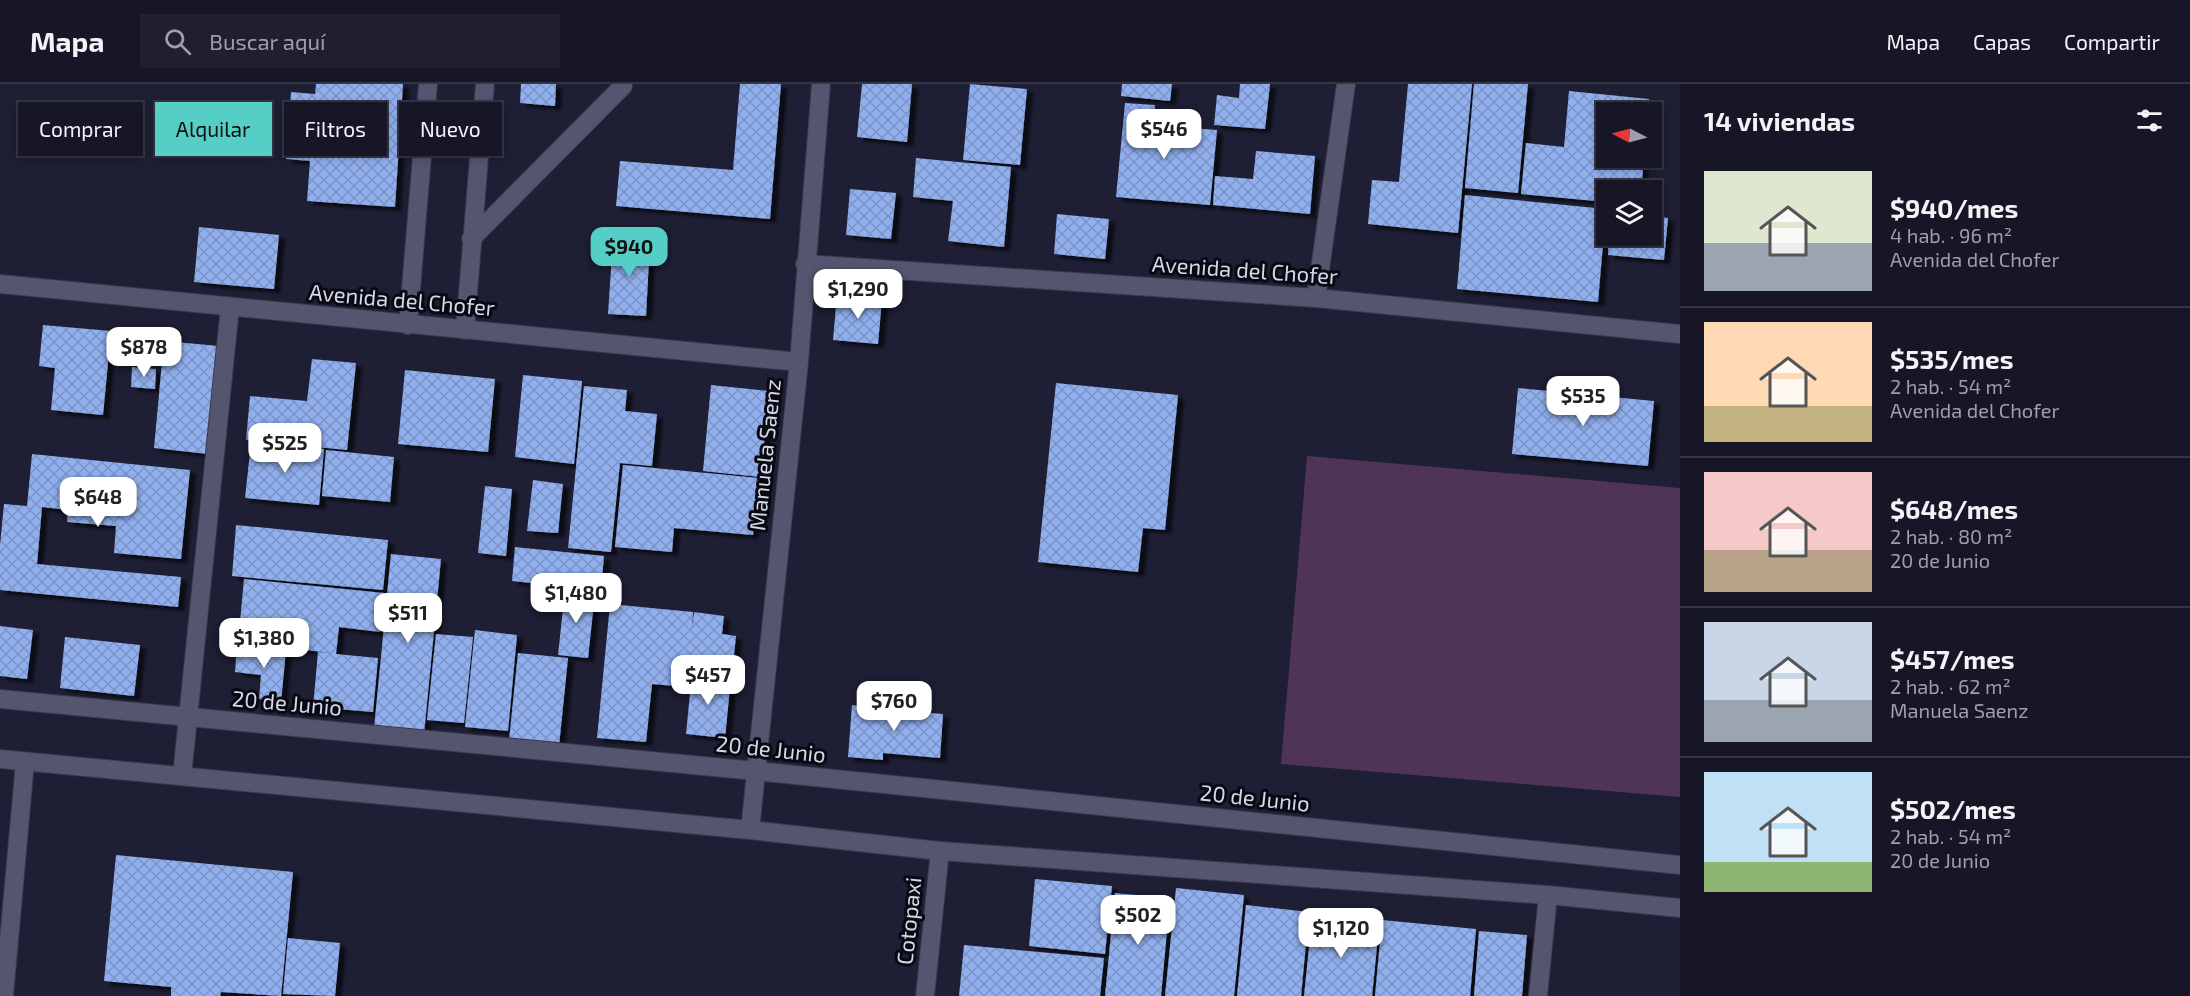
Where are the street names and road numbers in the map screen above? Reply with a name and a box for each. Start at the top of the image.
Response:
street label: Avenida del Chofer [1151,250,1339,288]
street label: Avenida del Chofer [308,278,496,320]
street label: Manuela Saenz [743,378,785,532]
street label: 20 de Junio [231,684,343,720]
street label: 20 de Junio [715,729,827,767]
street label: 20 de Junio [1199,778,1311,816]
street label: Cotopaxi [890,876,926,966]

